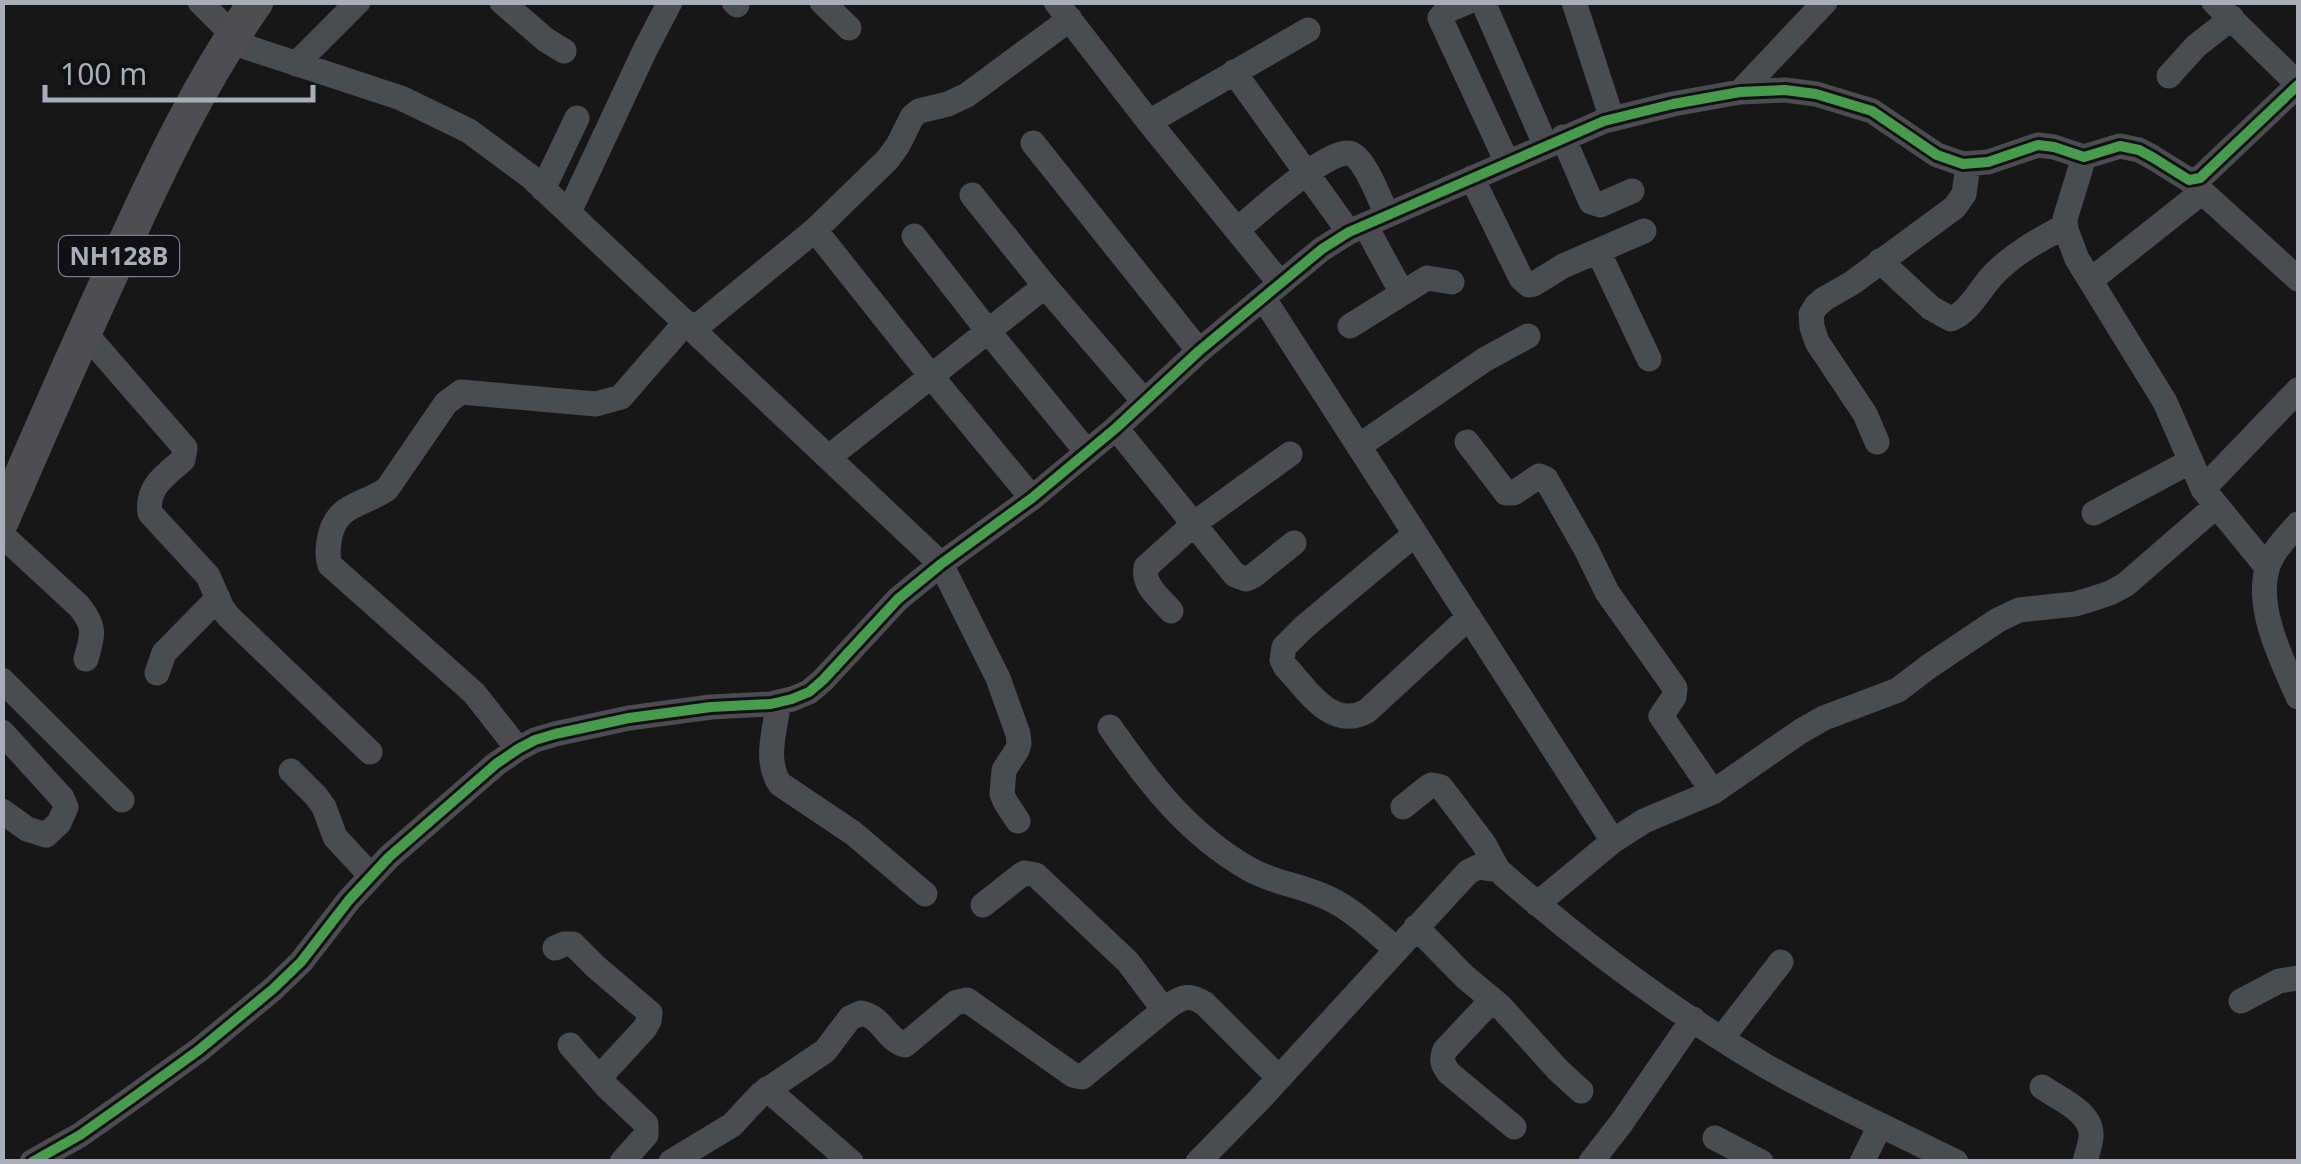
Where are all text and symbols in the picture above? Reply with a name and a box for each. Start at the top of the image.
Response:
scale bar [45,40,312,102]
text: 100 m [60,53,147,94]
road number: NH128B [59,236,179,276]

